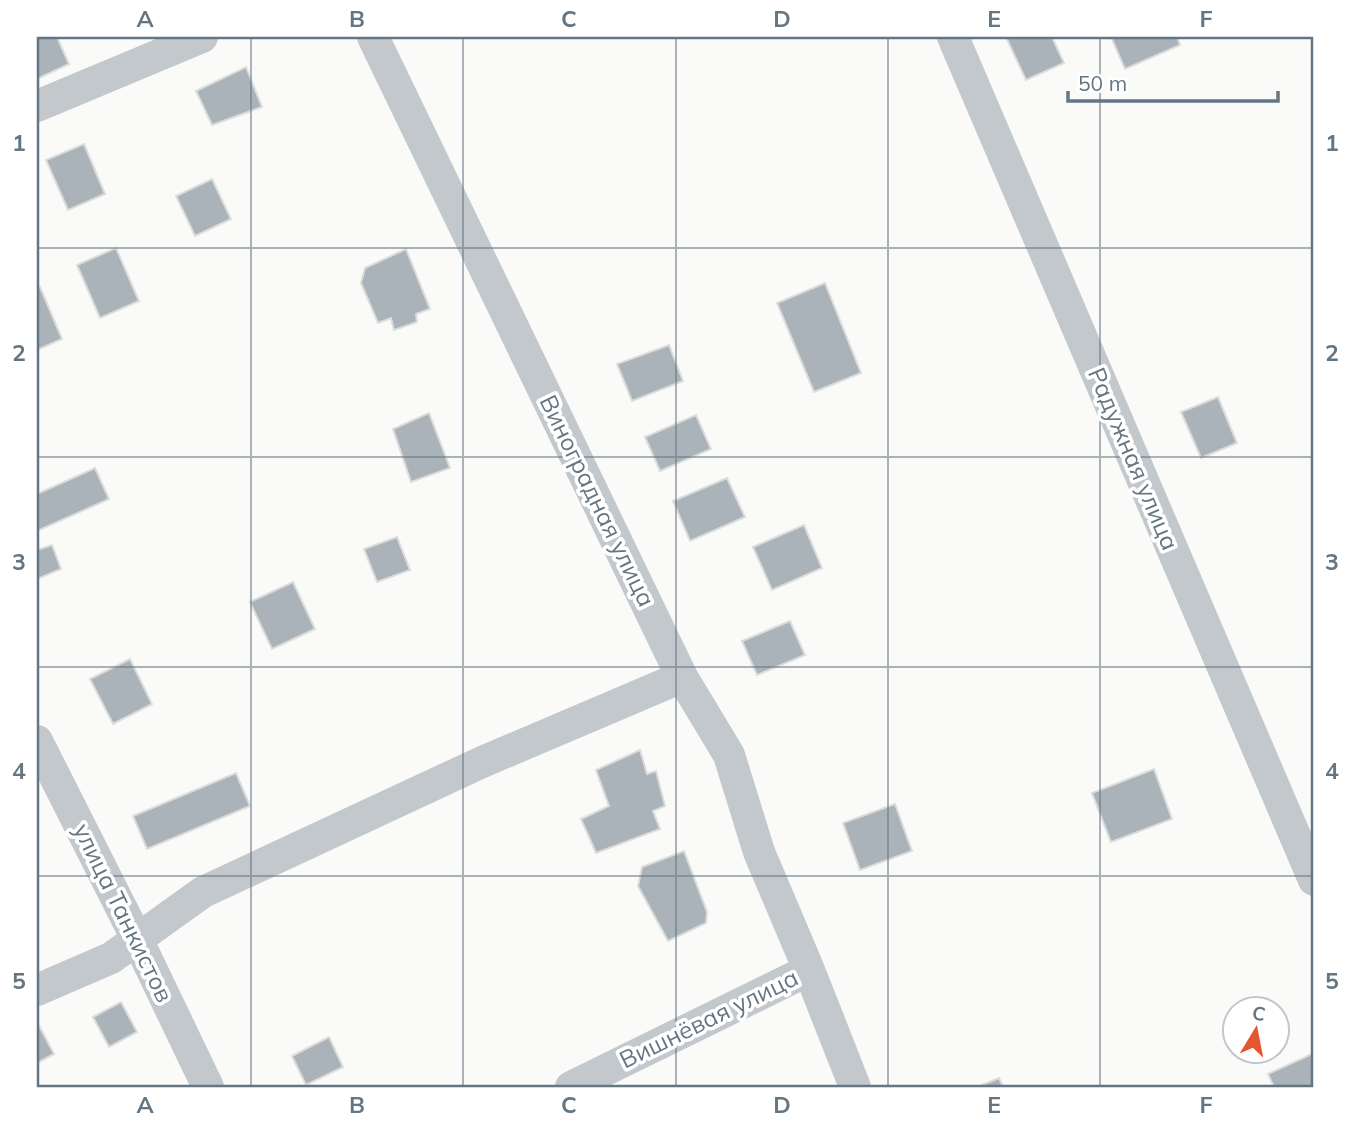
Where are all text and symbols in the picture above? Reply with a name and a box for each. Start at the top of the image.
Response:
text: A [136,4,154,33]
text: B [349,4,365,33]
text: C [561,4,577,33]
text: D [773,4,791,33]
text: E [987,4,1001,33]
text: F [1199,4,1213,33]
scale bar [1068,60,1278,104]
text: 50 m [1078,70,1127,96]
text: 1 [12,128,26,157]
text: 1 [1325,128,1339,157]
text: 2 [12,338,26,367]
text: 2 [1325,338,1339,367]
street label: Радужная улица [1082,363,1186,554]
street label: Виноградная улица [534,390,662,611]
text: 3 [12,547,26,576]
text: 3 [1325,547,1339,576]
text: 4 [12,756,26,785]
text: 4 [1325,756,1339,785]
street label: улица Танкистов [68,818,180,1007]
street label: Вишнёвая улица [614,962,803,1074]
text: 5 [12,966,26,995]
text: 5 [1325,966,1339,995]
north arrow [1222,995,1292,1064]
text: С [1250,1000,1267,1026]
text: A [136,1090,154,1119]
text: B [349,1090,365,1119]
text: C [561,1090,577,1119]
text: D [773,1090,791,1119]
text: E [987,1090,1001,1119]
text: F [1199,1090,1213,1119]

